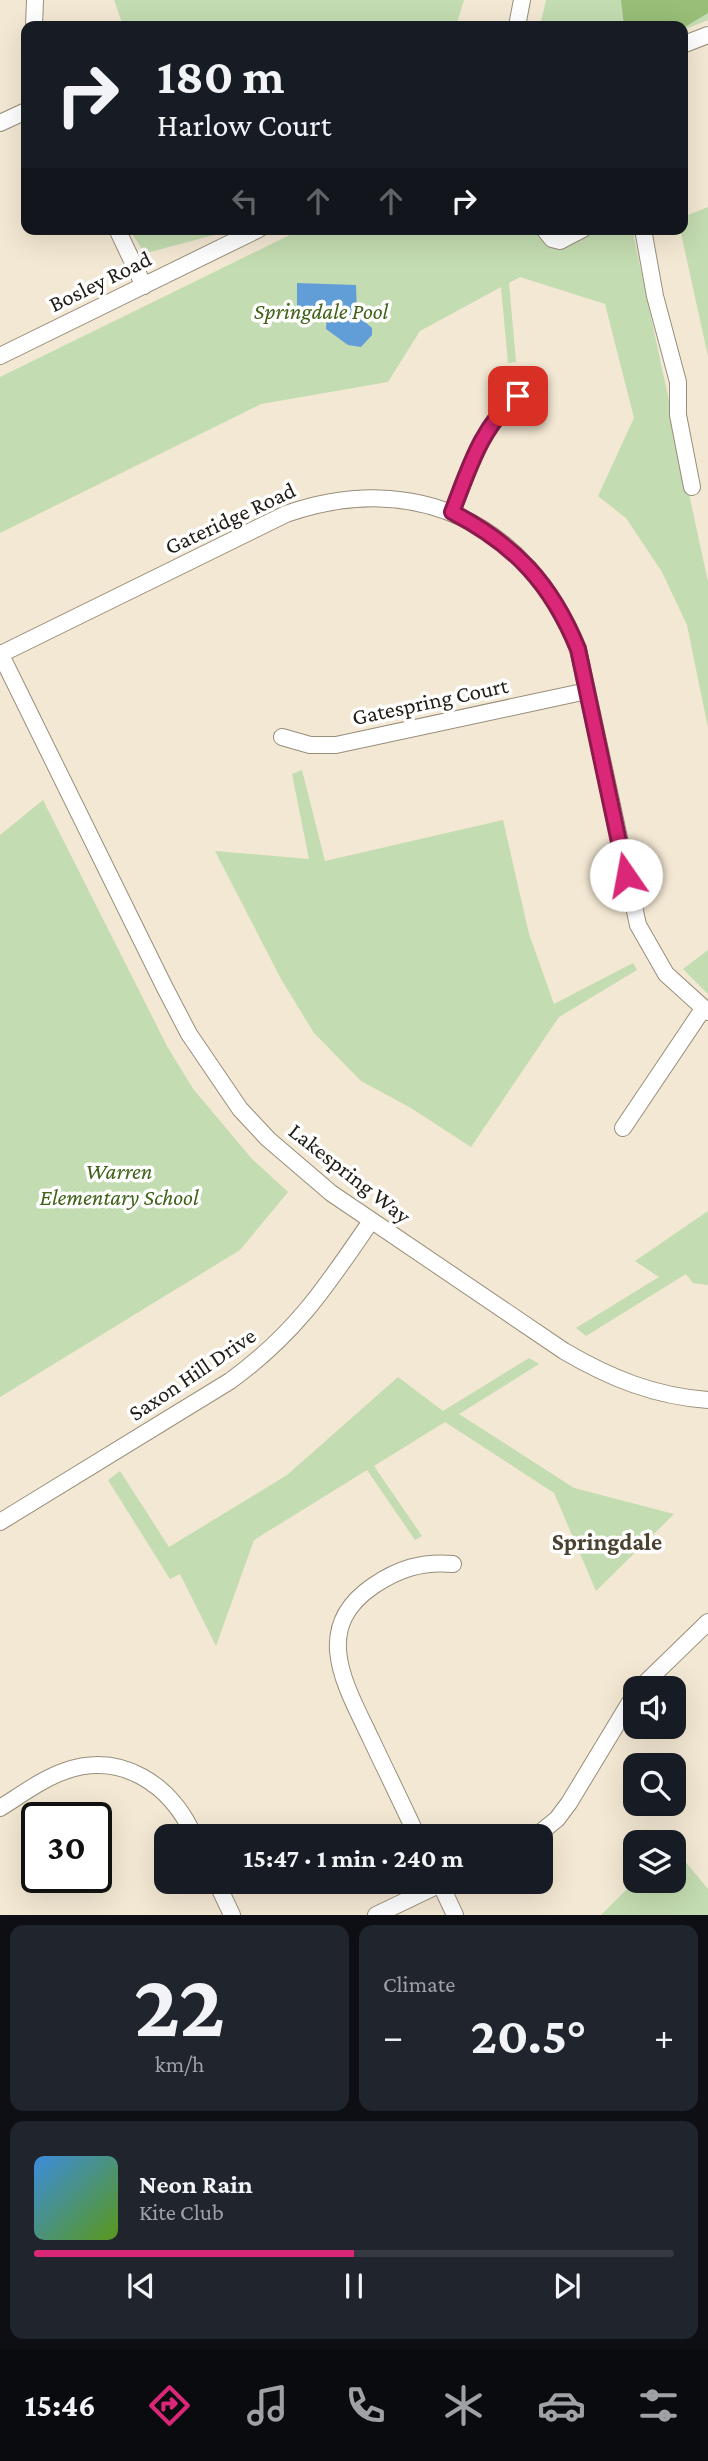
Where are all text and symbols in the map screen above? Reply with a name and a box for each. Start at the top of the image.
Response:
icon: right [42,49,133,140]
text: 180 m [157,49,285,104]
text: Harlow Court [157,107,331,143]
icon: left [226,182,264,220]
icon: ahead [299,182,337,220]
icon: ahead [372,182,410,220]
icon: right [445,182,483,220]
street label: Bosley Road [45,245,155,317]
park label: Springdale Pool [254,298,389,324]
pin [488,366,548,426]
icon: arrive [499,377,537,415]
street label: Gateridge Road [161,476,299,560]
street label: Gatespring Court [350,672,511,730]
position arrow [589,838,663,912]
street label: Lakespring Way [284,1117,416,1229]
park label: Warren Elementary School [39,1158,199,1210]
street label: Saxon Hill Drive [124,1322,260,1426]
district label: Springdale [552,1528,662,1555]
map controls [623,1676,686,1893]
button: sound [623,1676,686,1739]
button: search [623,1753,686,1816]
speed limit sign: 30 [21,1802,112,1893]
button: layers [623,1830,686,1893]
text: 15:47 · 1 min · 240 m [243,1844,464,1873]
text: 22 [134,1954,225,2056]
text: Climate [383,1971,455,1997]
text: 20.5° [471,2006,586,2064]
text: − [383,2015,403,2057]
text: + [654,2015,674,2057]
text: km/h [155,2051,204,2077]
text: Neon Rain [139,2170,253,2199]
text: Kite Club [139,2199,224,2225]
icon: previous [122,2267,160,2305]
icon: pause [335,2267,373,2305]
icon: next [548,2267,586,2305]
icon: directions [145,2381,194,2430]
icon: music [243,2381,292,2430]
icon: phone [341,2381,390,2430]
icon: climate [439,2381,488,2430]
icon: car [537,2381,586,2430]
icon: filters [634,2381,683,2430]
text: 15:46 [24,2387,96,2423]

